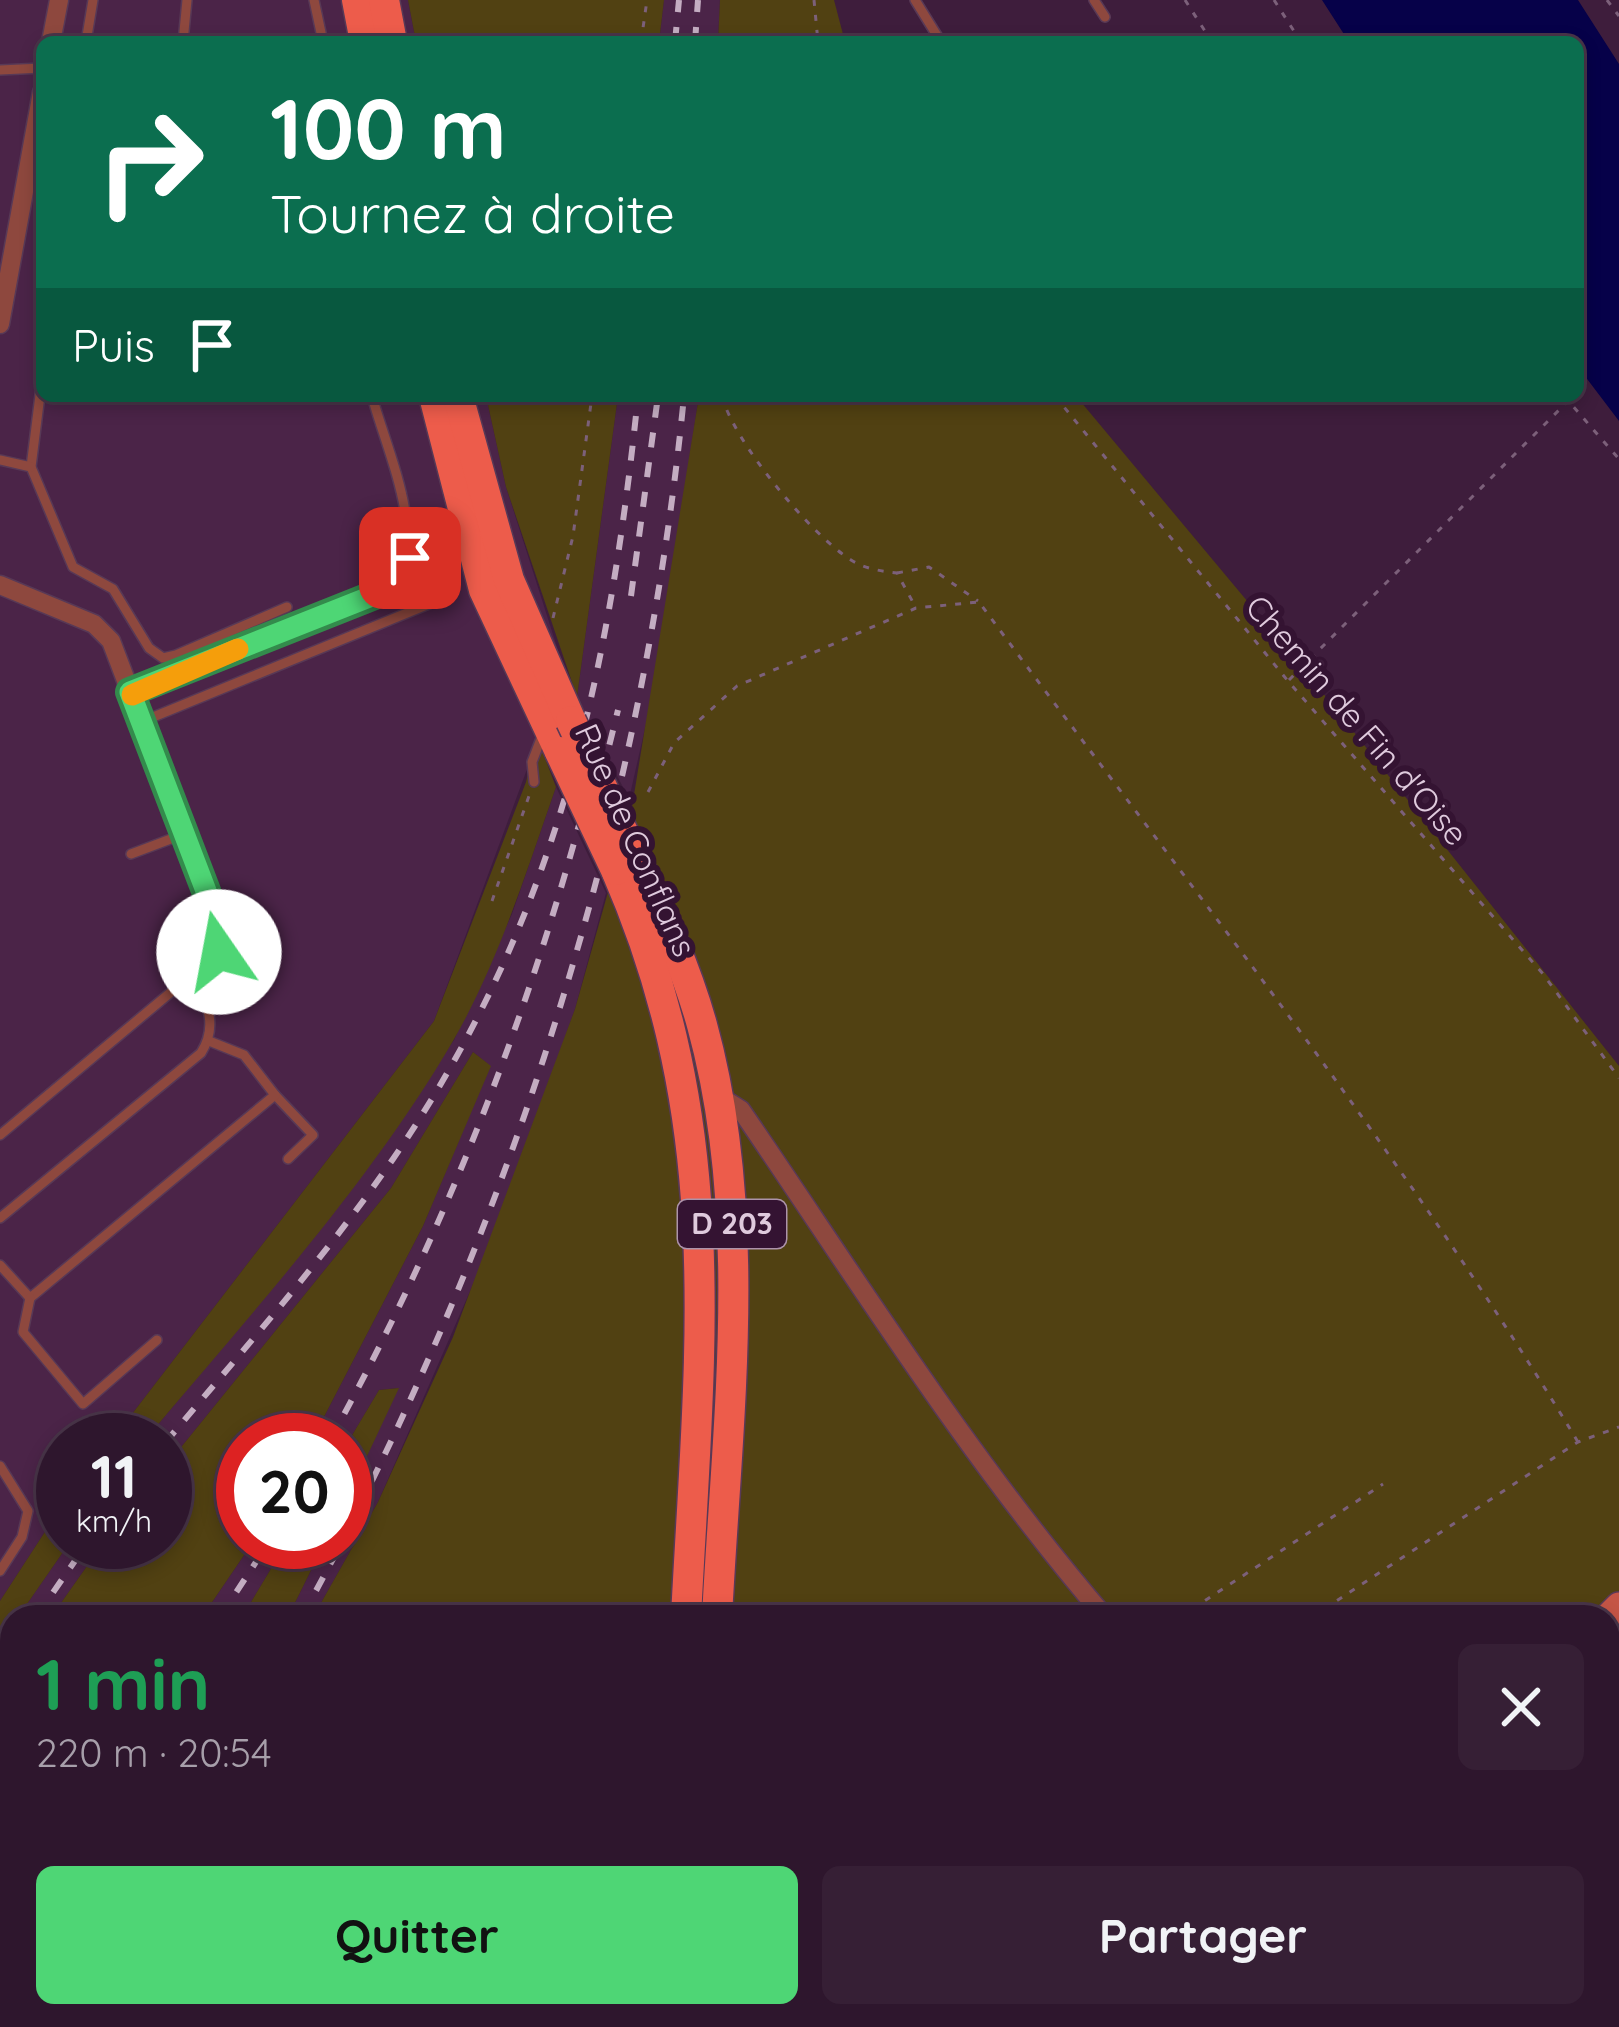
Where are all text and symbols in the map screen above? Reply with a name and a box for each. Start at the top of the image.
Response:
text: 100 m [270,75,507,180]
icon: right [72,84,228,240]
text: Tournez à droite [270,179,675,247]
icon: arrive [179,312,245,378]
text: Puis [72,317,155,373]
pin [359,507,461,609]
icon: arrive [377,525,443,591]
street label: Chemin de Fin d'Oise [1237,586,1477,853]
street label: Rue de Conflans [567,717,706,963]
position arrow [156,889,282,1015]
road number: D 203 [678,1200,786,1248]
speed limit sign: 20 [216,1413,372,1569]
text: 11 [91,1438,137,1513]
text: km/h [76,1502,152,1540]
text: 1 min [36,1638,210,1728]
button: close [1458,1644,1584,1770]
text: 220 m · 20:54 [36,1728,271,1777]
button: Quitter [36,1866,798,2004]
button: Partager [822,1866,1584,2004]

